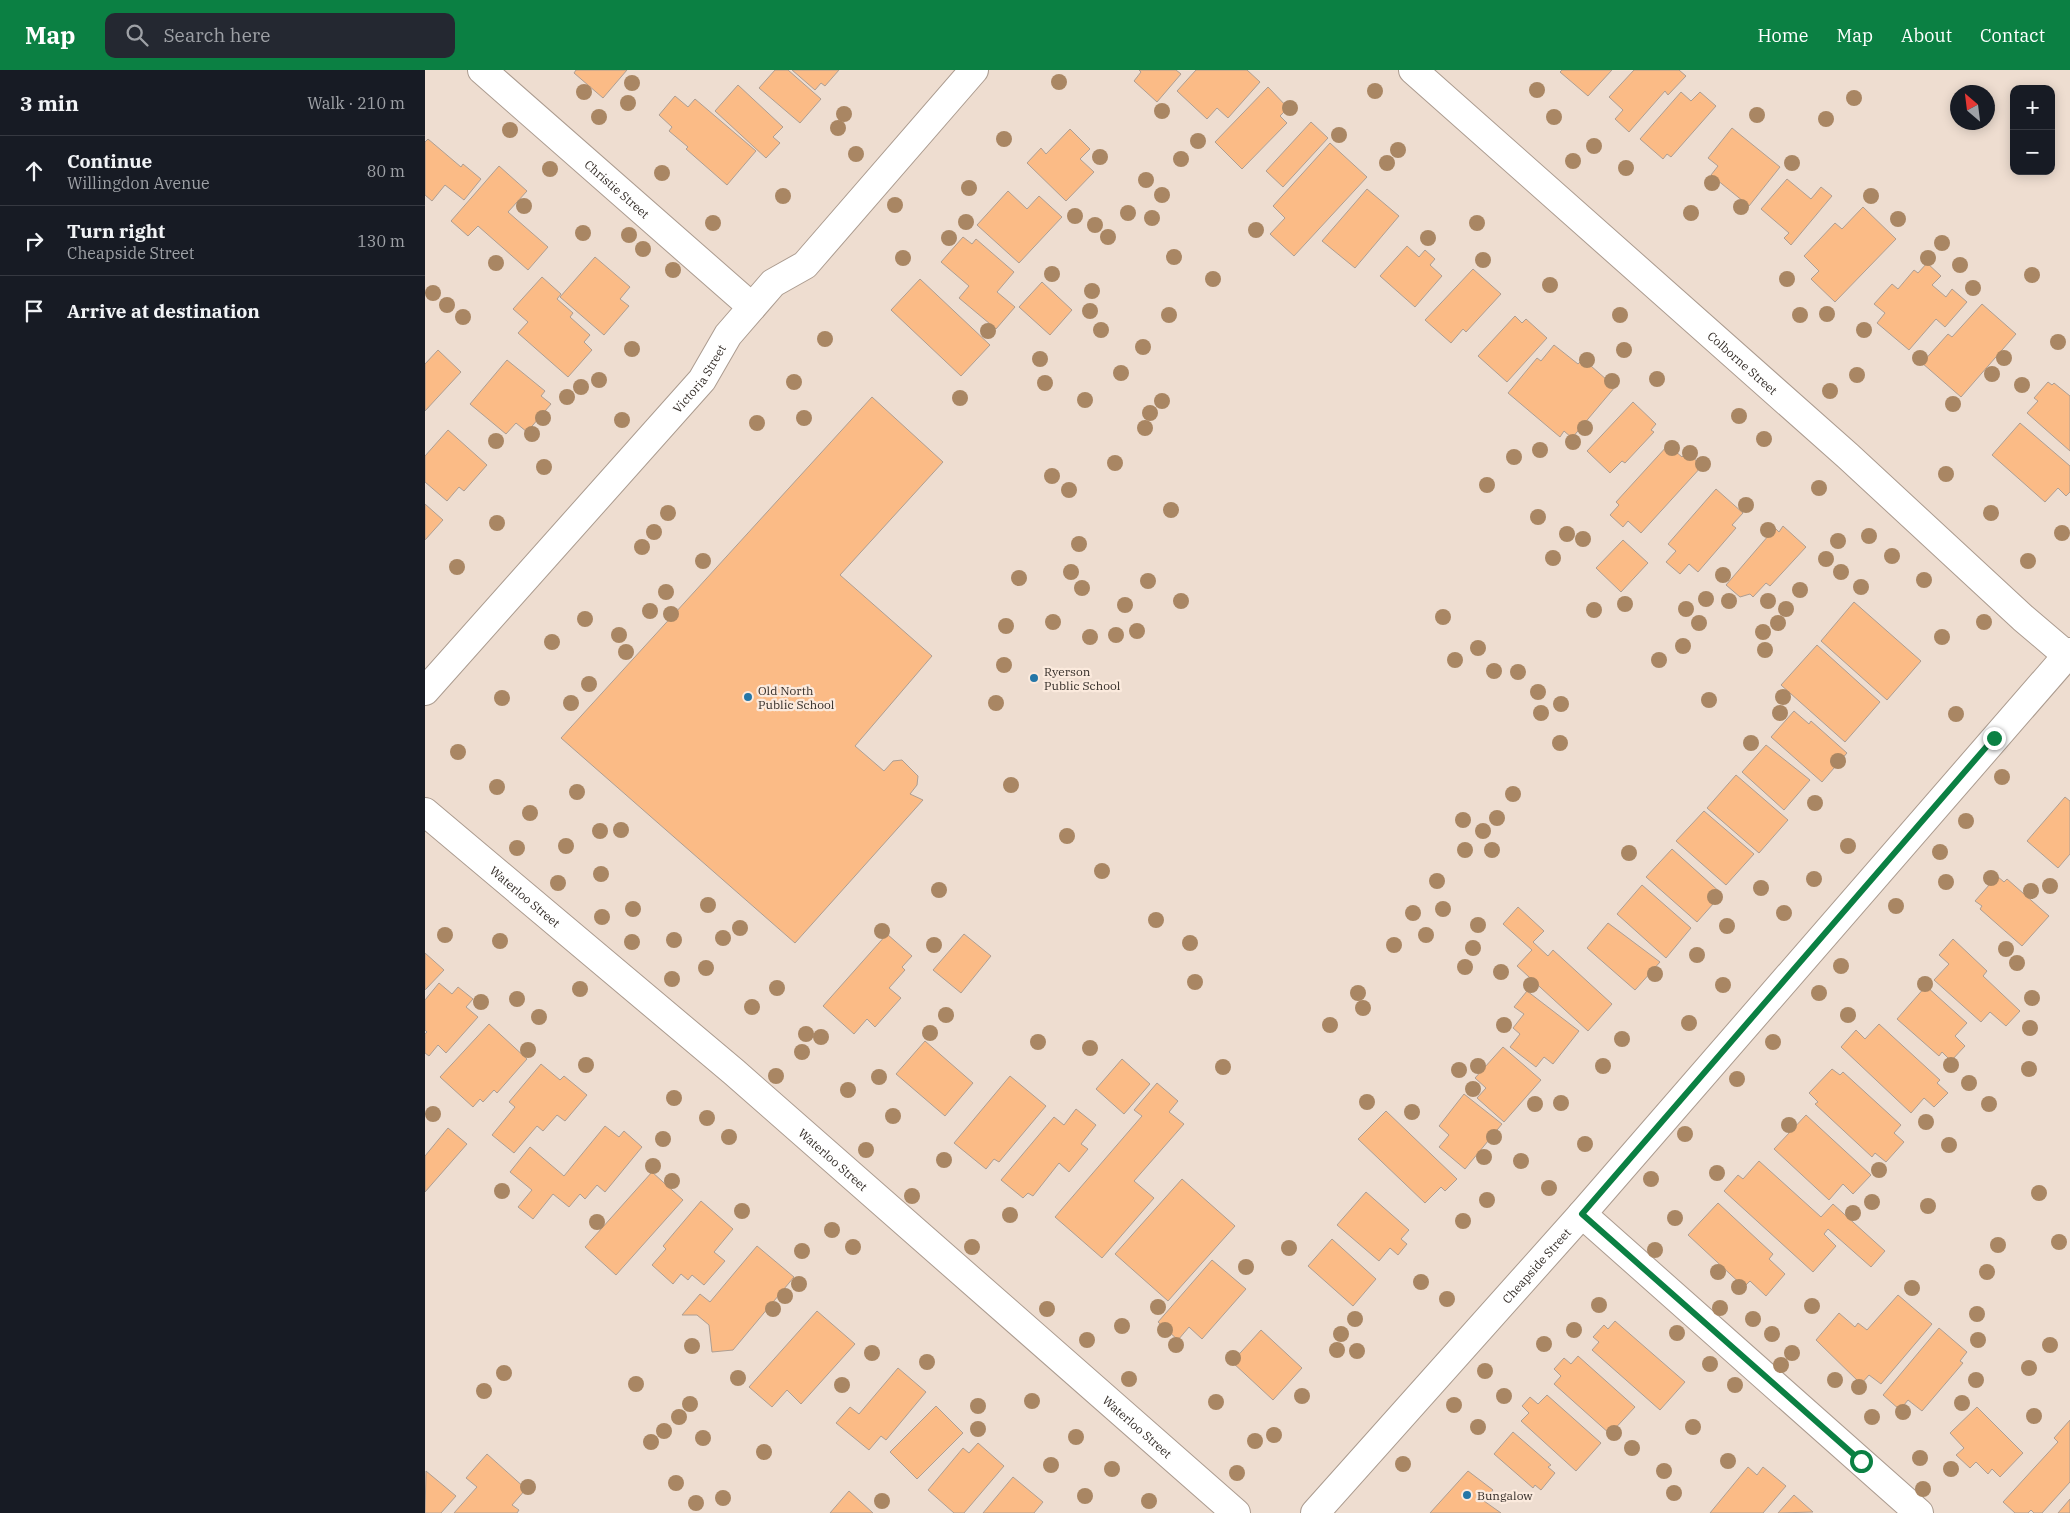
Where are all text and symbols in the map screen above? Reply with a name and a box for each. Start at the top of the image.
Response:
search box [105,13,455,58]
text: Map [25,19,75,51]
icon: search [123,21,151,49]
text: Search here [163,23,270,47]
text: Home [1757,24,1809,47]
text: Map [1837,24,1873,47]
text: About [1901,24,1952,47]
text: Contact [1980,24,2045,47]
north arrow [1950,85,1995,130]
map controls [2010,85,2055,175]
button: + [2010,85,2055,130]
text: 3 min [20,89,79,117]
text: Walk · 210 m [307,93,405,113]
button: − [2010,130,2055,175]
text: Continue [67,149,152,173]
street label: Christie Street [582,156,653,221]
icon: ahead [20,157,48,185]
text: 80 m [367,161,405,181]
text: Willingdon Avenue [67,173,210,193]
text: Turn right [67,219,165,243]
icon: right [20,227,48,255]
text: 130 m [357,231,405,251]
text: Cheapside Street [67,243,194,263]
icon: arrive [20,297,48,325]
text: Arrive at destination [67,299,260,323]
street label: Colborne Street [1705,328,1781,398]
street label: Victoria Street [669,342,729,416]
place label: Ryerson Public School [1044,664,1121,693]
marker: Ryerson Public School [1028,672,1040,684]
place label: Old North Public School [758,683,835,712]
marker: Old North Public School [742,691,754,703]
route end [1983,727,2006,750]
street label: Waterloo Street [487,863,563,930]
street label: Waterloo Street [796,1125,871,1194]
street label: Cheapside Street [1499,1225,1574,1306]
street label: Waterloo Street [1100,1392,1175,1461]
route start [1850,1450,1873,1473]
place label: Bungalow [1477,1488,1533,1503]
marker: Bungalow [1461,1489,1473,1501]

